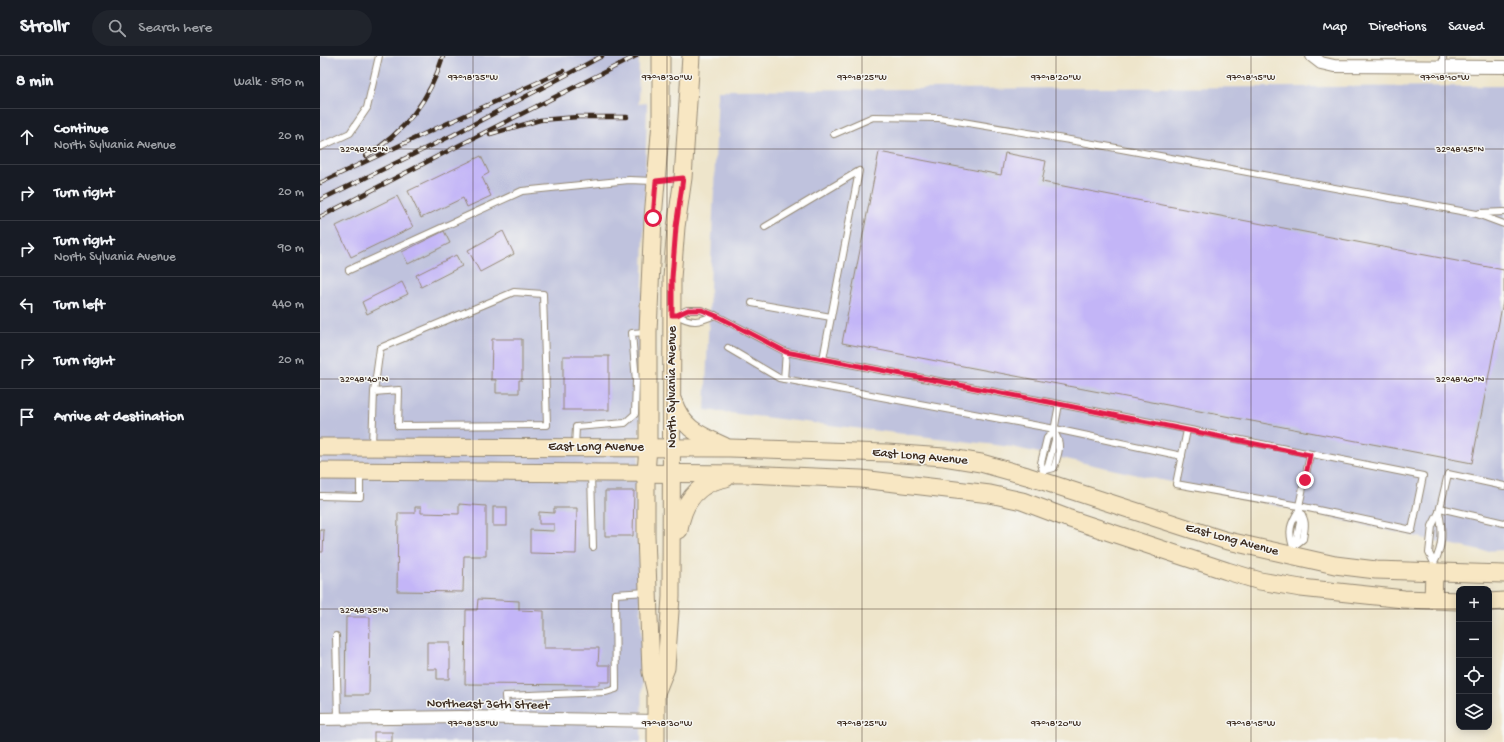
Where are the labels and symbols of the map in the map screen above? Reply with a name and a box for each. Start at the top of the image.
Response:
text: 97°18'35"W [447,72,498,84]
text: 97°18'30"W [641,72,693,84]
text: 97°18'25"W [836,72,887,84]
text: 97°18'20"W [1030,72,1081,84]
text: 97°18'15"W [1226,72,1276,84]
text: 97°18'10"W [1419,72,1470,84]
text: 32°48'45"N [339,144,388,156]
text: 32°48'45"N [1435,144,1484,156]
route start [644,209,662,227]
street label: North Sylvania Avenue [665,326,680,448]
text: 32°48'40"N [339,374,389,386]
text: 32°48'40"N [1435,374,1485,386]
street label: East Long Avenue [548,440,644,455]
street label: East Long Avenue [872,445,969,469]
route end [1296,471,1314,489]
street label: East Long Avenue [1184,520,1280,560]
text: 32°48'35"N [339,605,389,617]
street label: Northeast 36th Street [427,696,551,714]
text: 97°18'35"W [447,718,498,730]
text: 97°18'30"W [641,718,693,730]
text: 97°18'25"W [836,718,887,730]
text: 97°18'20"W [1030,718,1081,730]
text: 97°18'15"W [1226,718,1276,730]

